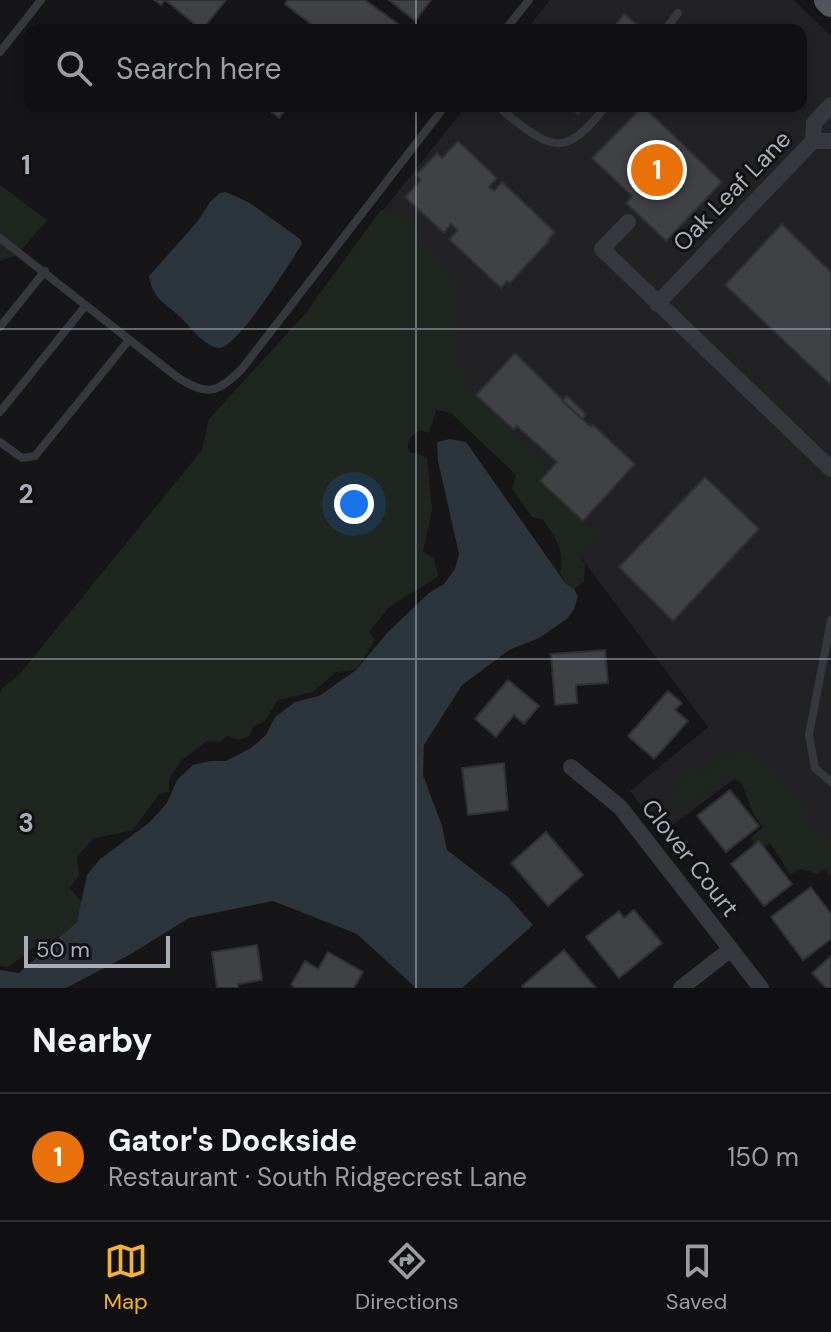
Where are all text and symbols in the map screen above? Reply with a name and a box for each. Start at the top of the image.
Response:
search box [24,24,807,112]
icon: search [52,46,96,90]
text: Search here [116,49,282,88]
street label: Oak Leaf Lane [666,124,797,258]
pin: 1 [631,140,683,200]
text: 1 [21,148,31,182]
text: 2 [18,477,34,511]
your location [334,484,374,524]
street label: Clover Court [635,793,746,923]
text: 3 [18,806,34,840]
scale bar [24,932,170,968]
text: 50 m [36,935,90,964]
text: Nearby [32,1018,152,1063]
text: Gator's Dockside [108,1121,357,1160]
text: 1 [53,1140,63,1174]
text: 150 m [727,1140,799,1174]
text: Restaurant · South Ridgecrest Lane [108,1160,527,1194]
tab: Map [104,1239,148,1316]
tab: Directions [355,1239,459,1316]
tab: Saved [666,1239,727,1316]

